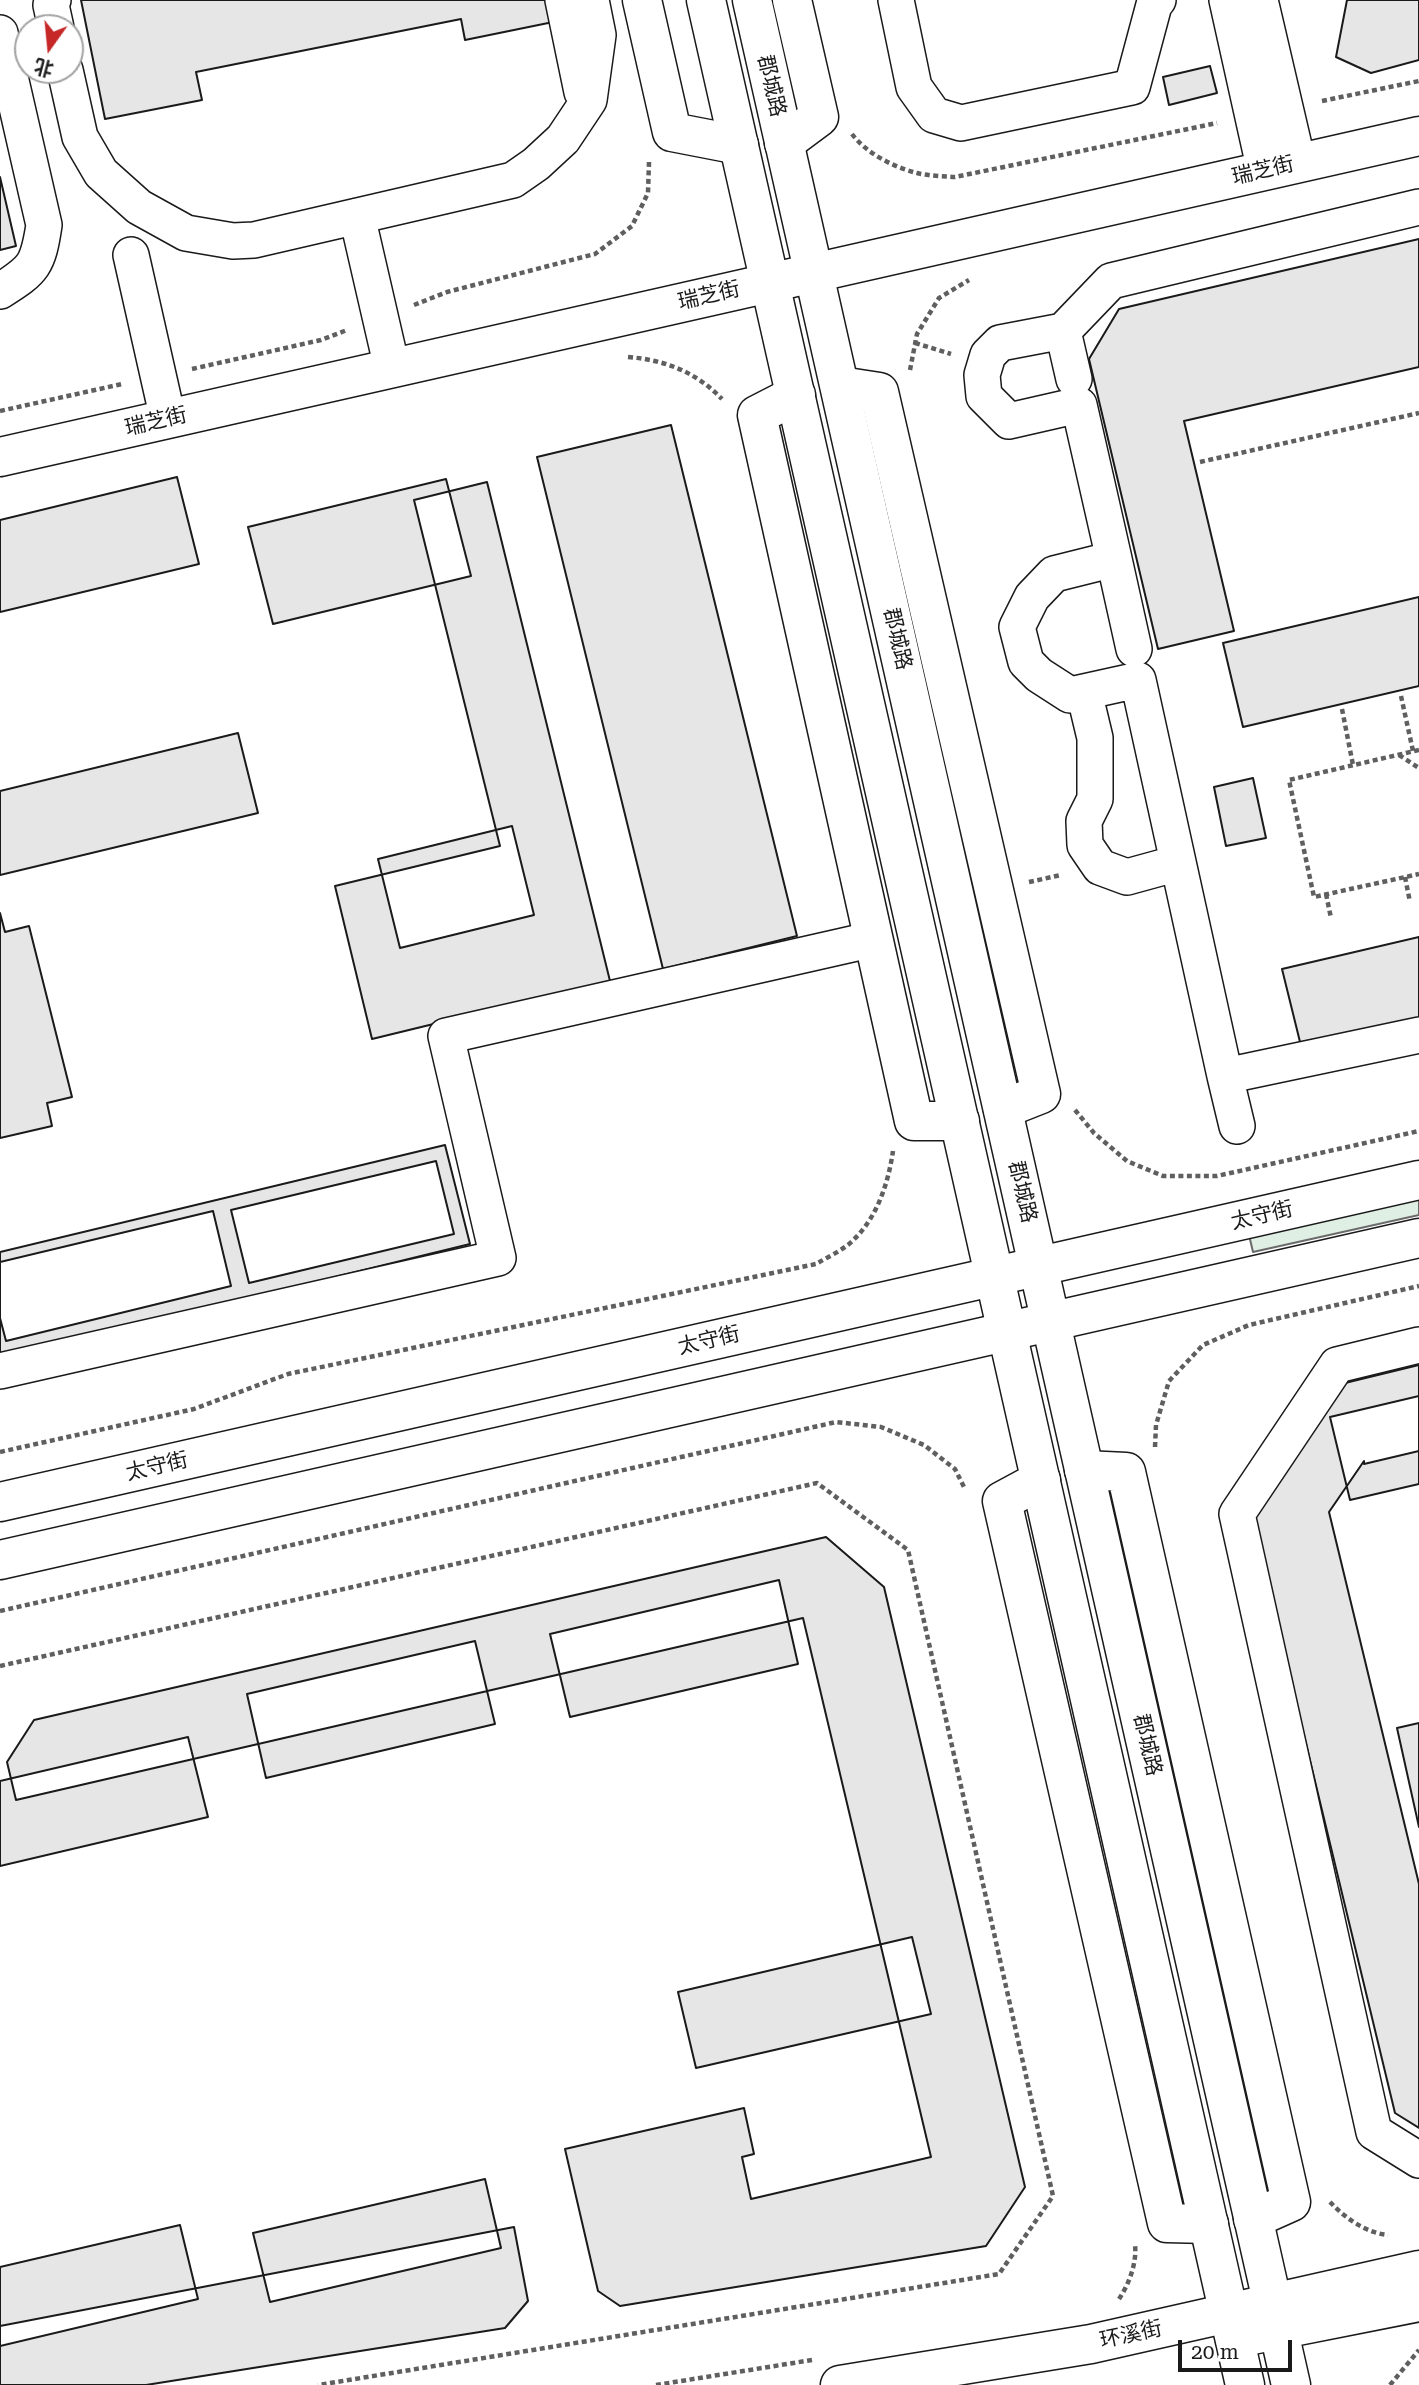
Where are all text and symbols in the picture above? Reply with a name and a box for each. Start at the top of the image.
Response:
north arrow [14,14,84,84]
street label: 郡城路 [752,52,790,120]
text: 北 [32,54,56,81]
street label: 瑞芝街 [1229,152,1297,190]
street label: 瑞芝街 [675,277,743,315]
street label: 瑞芝街 [122,403,190,441]
street label: 郡城路 [878,605,916,673]
street label: 郡城路 [1003,1158,1041,1226]
street label: 太守街 [1228,1197,1296,1235]
street label: 太守街 [675,1322,743,1360]
street label: 太守街 [123,1448,191,1486]
street label: 郡城路 [1128,1711,1166,1779]
street label: 环溪街 [1098,2316,1164,2354]
scale bar [1181,2326,1295,2370]
text: 20 m [1191,2340,1239,2364]

